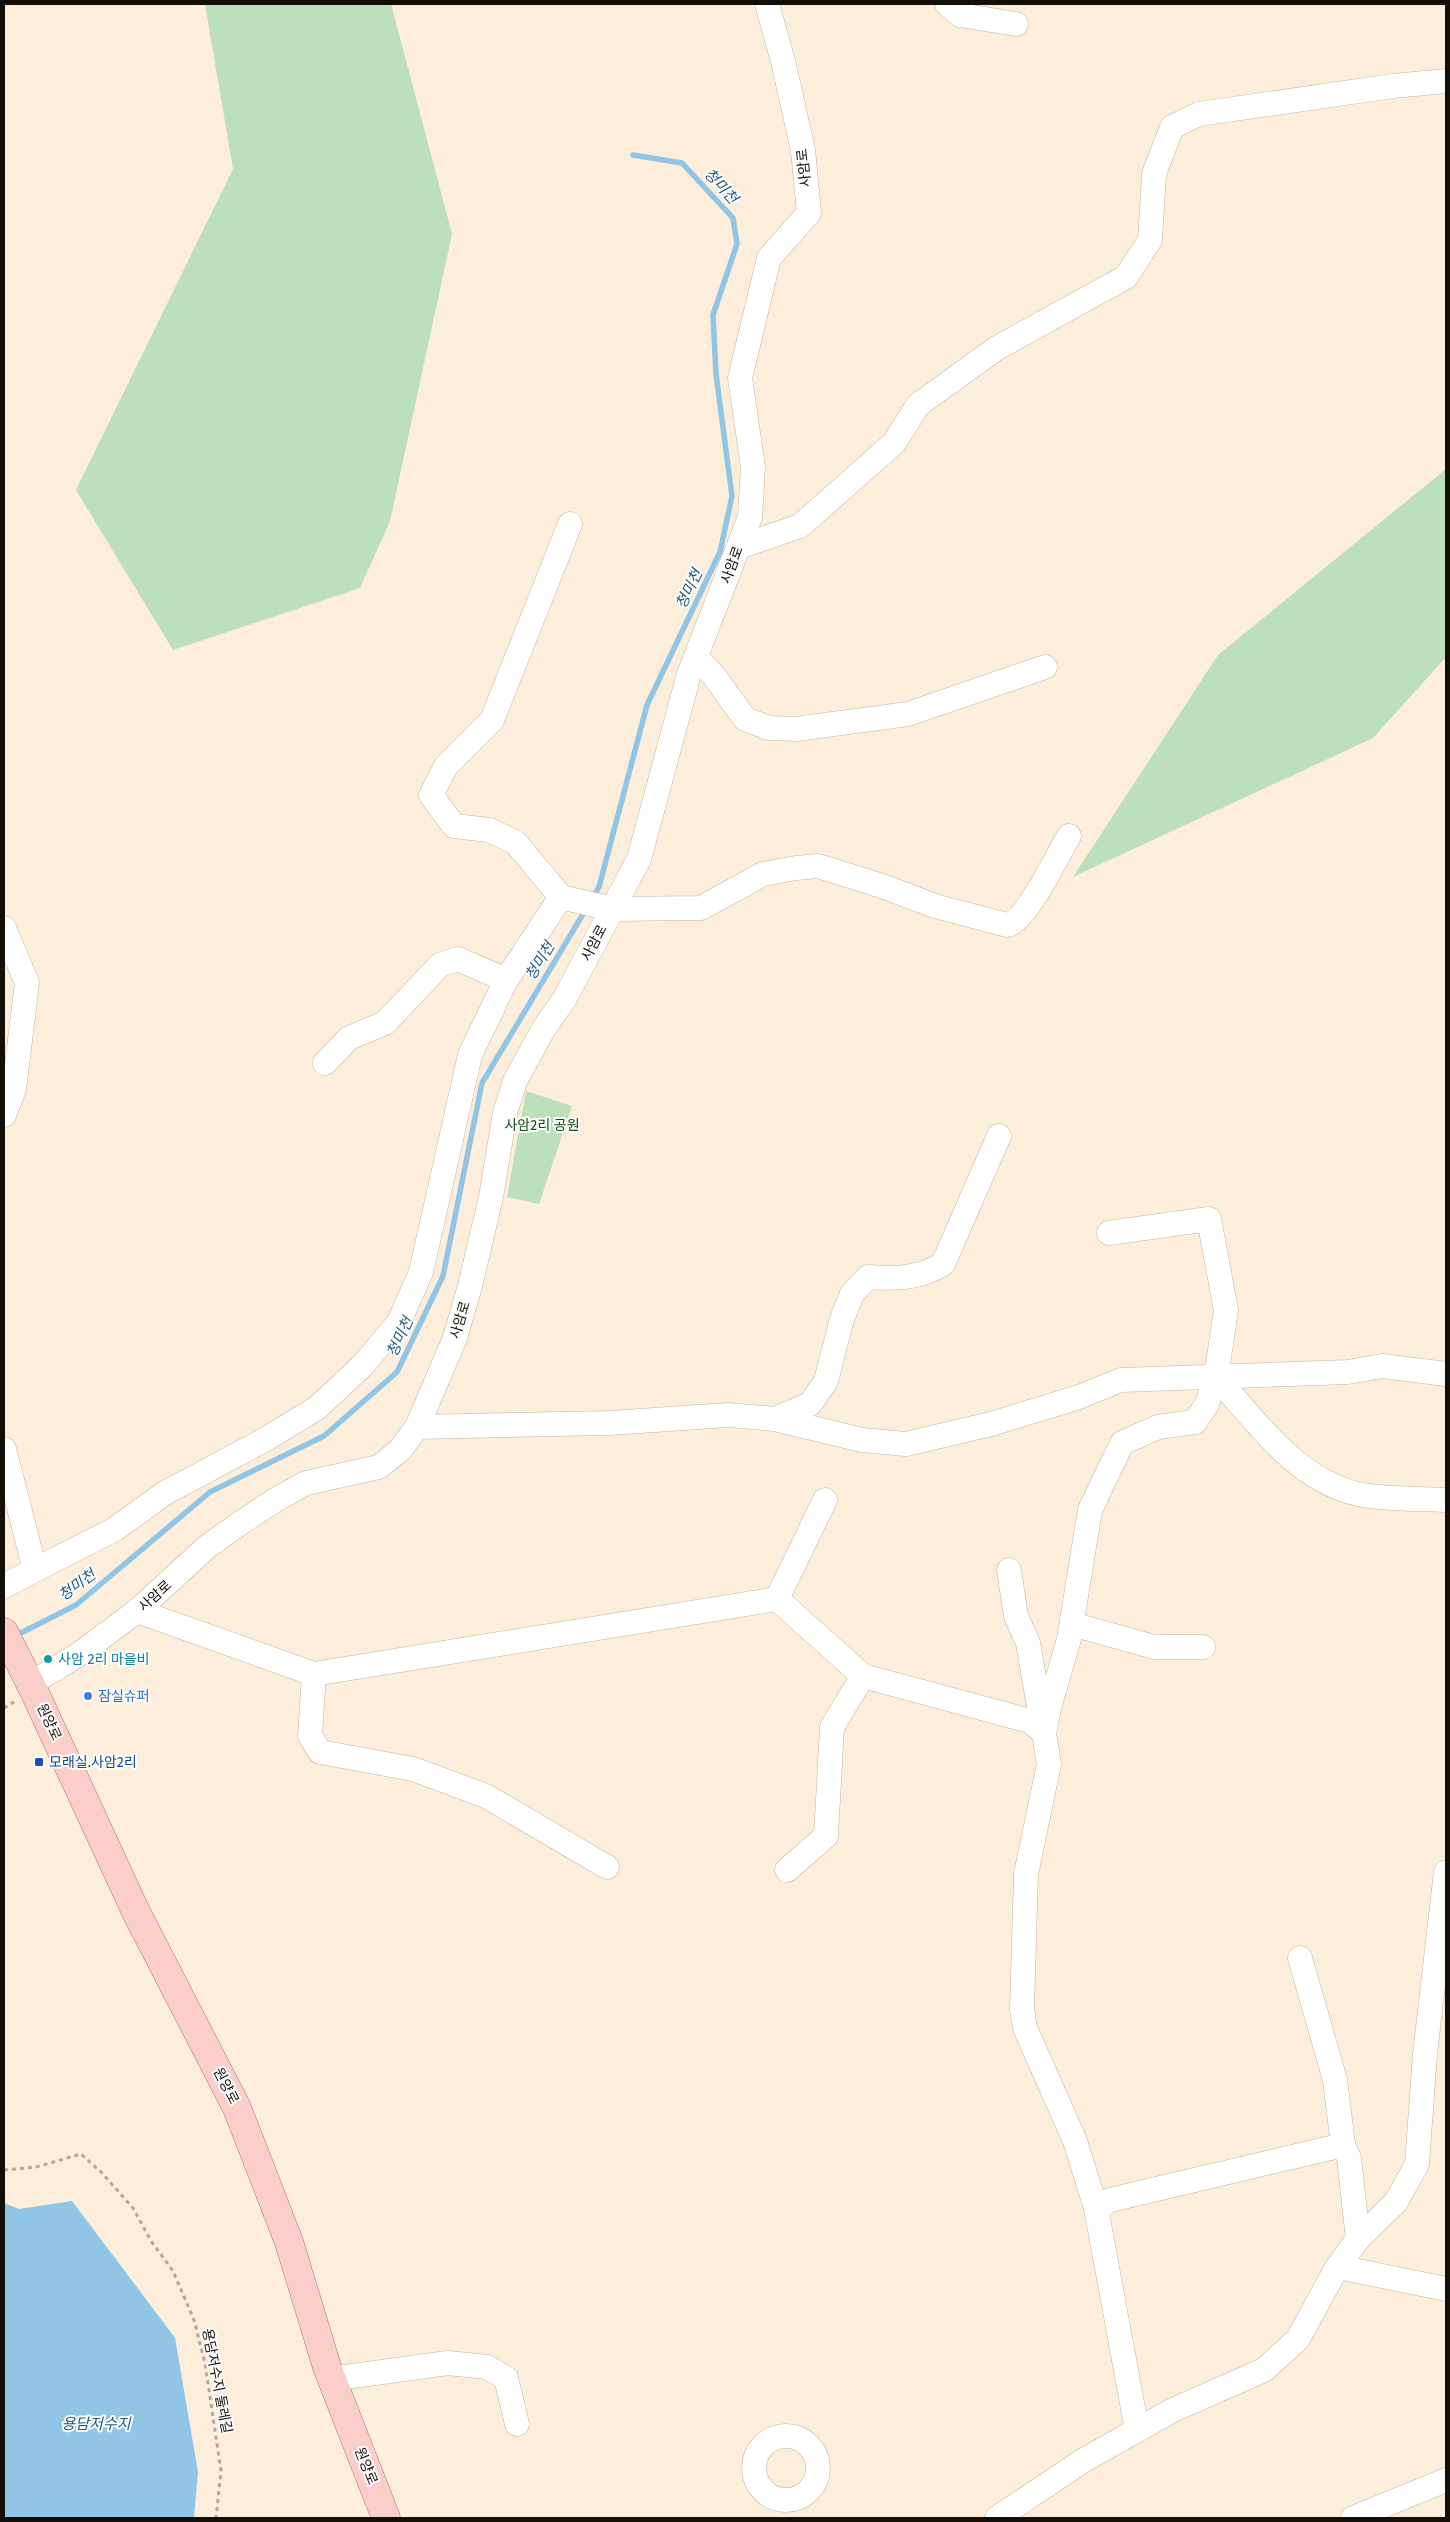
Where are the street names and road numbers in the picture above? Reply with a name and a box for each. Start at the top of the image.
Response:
street label: 사암로 [794,148,814,188]
street label: 사암로 [717,544,747,586]
street label: 사암로 [577,922,611,964]
street label: 사암로 [446,1299,474,1341]
street label: 사암로 [135,1577,175,1615]
street label: 원양로 [33,1701,65,1743]
street label: 원양로 [210,2065,242,2107]
street label: 용담저수지 둘레길 [198,2327,236,2435]
street label: 원양로 [351,2445,381,2487]

